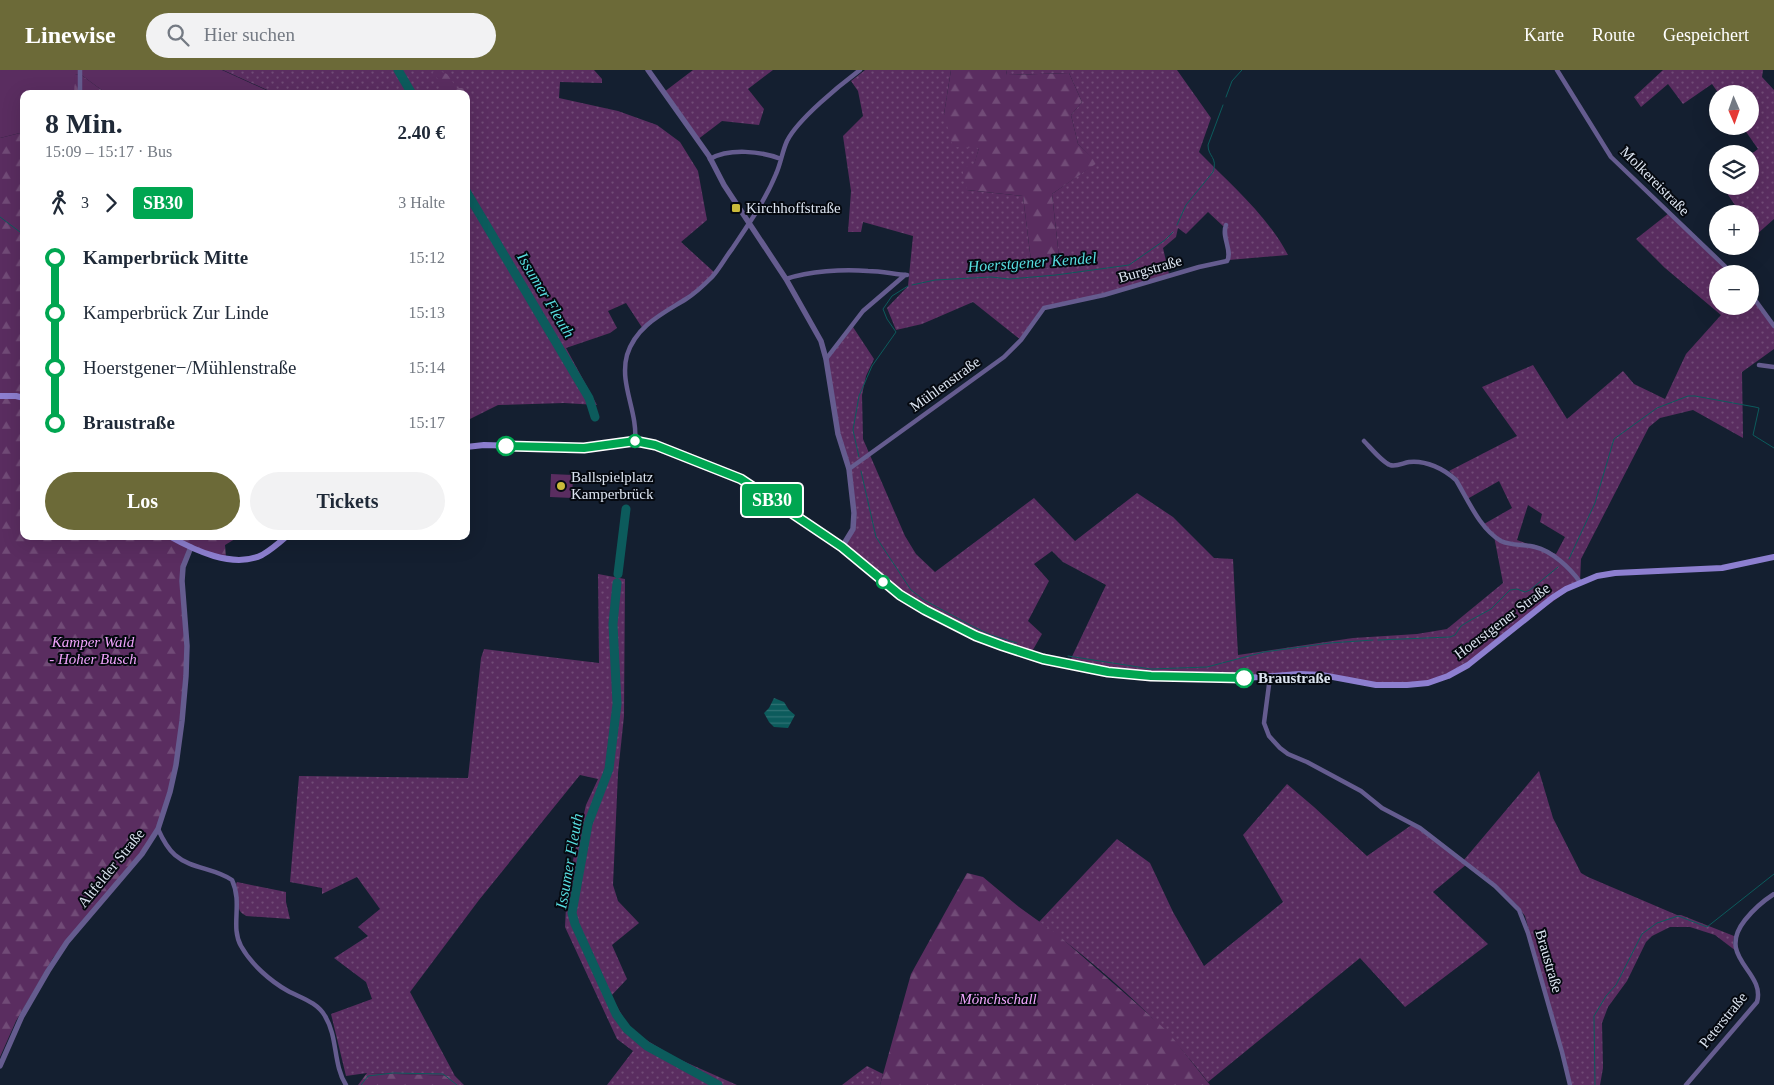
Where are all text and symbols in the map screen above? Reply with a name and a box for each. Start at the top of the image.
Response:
search box [146,13,496,58]
icon: search [164,21,192,49]
text: Linewise [25,22,116,48]
text: Hier suchen [204,24,295,45]
text: Karte [1524,25,1564,45]
text: Route [1592,25,1635,45]
text: Gespeichert [1663,25,1749,45]
north arrow [1709,85,1759,135]
map controls [1709,85,1759,315]
text: 8 Min. [45,108,123,139]
text: 2.40 € [398,122,445,143]
text: 15:09 – 15:17 · Bus [45,143,172,160]
street label: Molkereistraße [1617,143,1693,219]
button: layers [1709,145,1759,195]
icon: walk [45,189,73,217]
icon: forward [97,189,125,217]
text: SB30 [143,193,183,213]
text: 3 [81,194,89,211]
text: 3 Halte [398,194,445,211]
place label: Kirchhoffstraße [746,200,841,216]
marker: Kirchhoffstraße [730,202,742,214]
button: + [1709,205,1759,255]
text: Kamperbrück Mitte [83,247,248,268]
water label: Issumer Fleuth [513,248,578,341]
text: 15:12 [409,249,445,266]
water label: Hoerstgener Kendel [966,249,1098,276]
street label: Burgstraße [1116,252,1184,286]
button: − [1709,265,1759,315]
text: Kamperbrück Zur Linde [83,302,269,323]
text: 15:13 [409,304,445,321]
street label: Mühlenstraße [907,353,983,415]
text: Hoerstgener−/Mühlenstraße [83,357,296,378]
text: 15:14 [409,359,445,376]
text: Braustraße [83,412,175,433]
text: 15:17 [409,414,445,431]
unlabelled marker [628,434,642,448]
unlabelled marker [496,436,516,456]
place label: Ballspielplatz Kamperbrück [571,469,654,502]
button: Los [45,472,240,530]
button: Tickets [250,472,445,530]
marker: Ballspielplatz Kamperbrück [555,480,567,492]
line badge: SB30 [737,484,807,516]
text: SB30 [752,490,792,510]
unlabelled marker [876,575,890,589]
street label: Hoerstgener Straße [1451,580,1553,662]
park label: Kamper Wald - Hoher Busch [49,634,137,667]
marker: Braustraße [1234,668,1254,688]
place label: Braustraße [1258,670,1331,686]
water label: Issumer Fleuth [552,812,586,911]
street label: Altfelder Straße [75,825,148,910]
street label: Braustraße [1532,928,1566,995]
street label: Peterstraße [1696,989,1750,1051]
park label: Mönchschall [958,991,1037,1007]

